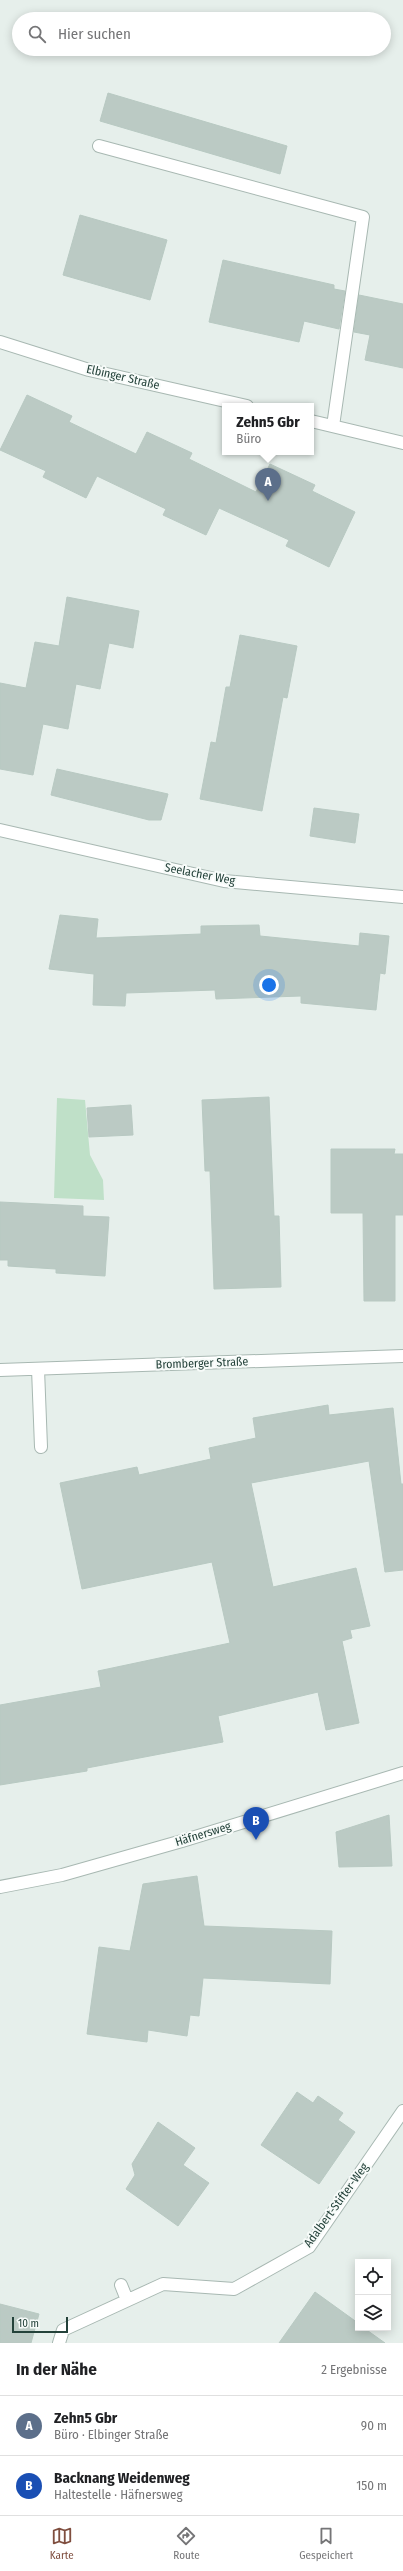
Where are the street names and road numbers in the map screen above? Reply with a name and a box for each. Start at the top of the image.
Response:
street label: Elbinger Straße [85,362,161,392]
street label: Seelacher Weg [164,860,237,888]
street label: Bromberger Straße [155,1354,249,1372]
street label: Häfnersweg [173,1819,233,1849]
street label: Adalbert-Stifter-Weg [301,2160,371,2250]

